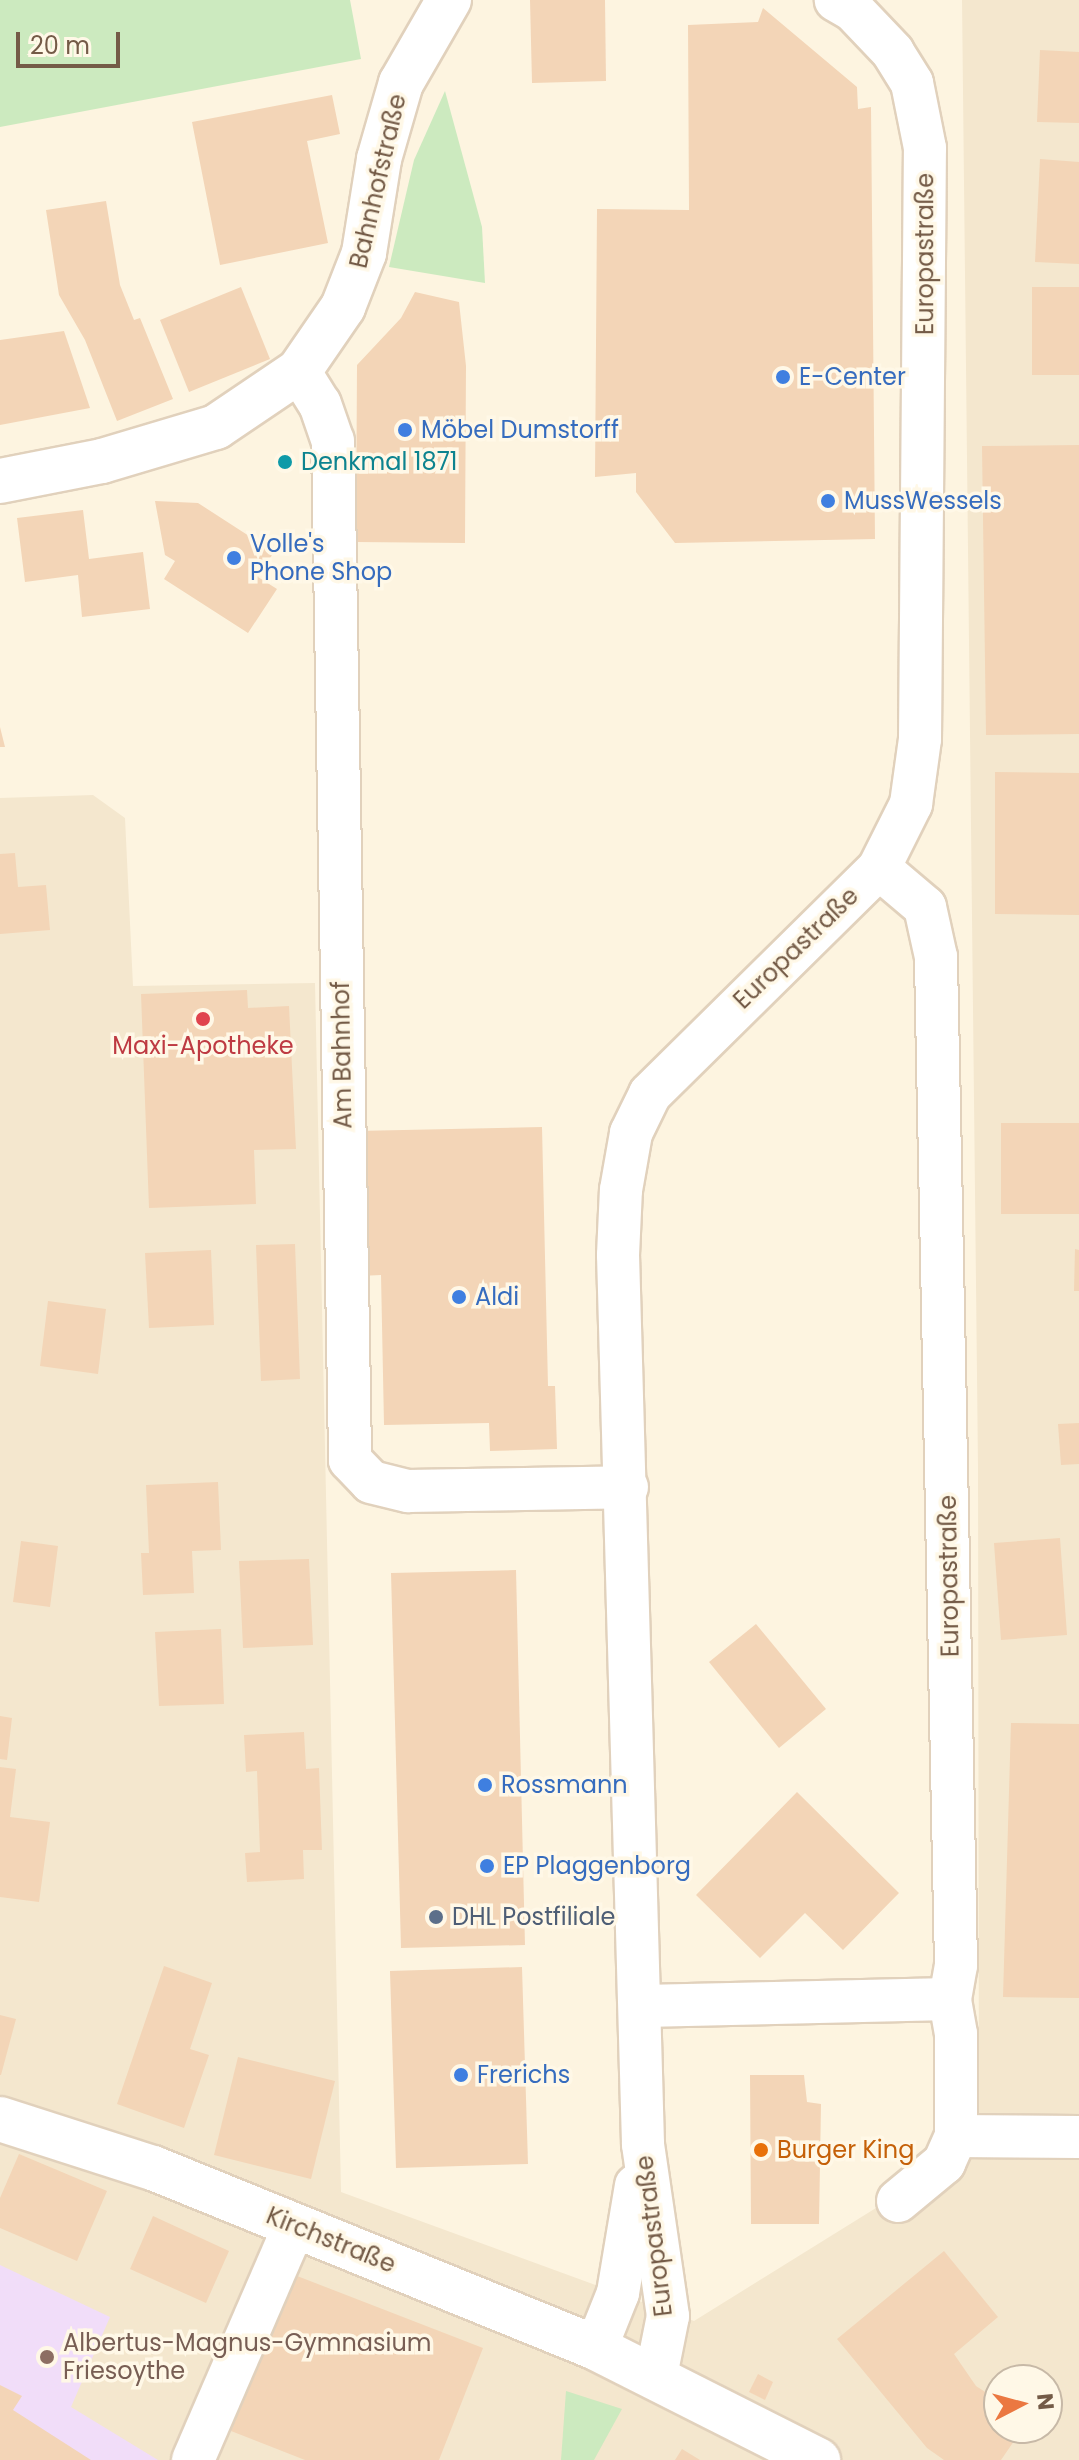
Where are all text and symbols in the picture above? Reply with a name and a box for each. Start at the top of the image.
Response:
scale bar [20,16,124,66]
text: 20 m [30,29,90,62]
street label: Bahnhofstraße [344,91,412,271]
street label: Europastraße [911,173,939,335]
place label: E-Center [799,363,906,391]
marker: E-Center [774,368,792,386]
place label: Möbel Dumstorff [421,416,619,444]
marker: Möbel Dumstorff [396,421,414,439]
place label: Denkmal 1871 [301,448,457,476]
marker: Denkmal 1871 [276,453,294,471]
place label: MussWessels [844,487,1002,515]
marker: MussWessels [819,492,837,510]
place label: Volle's Phone Shop [250,530,392,586]
marker: Volle's Phone Shop [225,549,243,567]
street label: Europastraße [728,881,864,1015]
street label: Am Bahnhof [326,981,358,1129]
marker: Maxi-Apotheke [194,1010,212,1028]
place label: Maxi-Apotheke [112,1032,294,1060]
place label: Aldi [475,1283,519,1311]
marker: Aldi [450,1288,468,1306]
street label: Europastraße [933,1495,965,1657]
place label: Rossmann [501,1771,628,1799]
marker: Rossmann [476,1776,494,1794]
place label: EP Plaggenborg [503,1852,691,1880]
marker: EP Plaggenborg [478,1857,496,1875]
place label: DHL Postfiliale [452,1903,615,1931]
marker: DHL Postfiliale [427,1908,445,1926]
place label: Frerichs [477,2061,570,2089]
marker: Frerichs [452,2066,470,2084]
place label: Burger King [777,2136,914,2164]
marker: Burger King [752,2141,770,2159]
street label: Europastraße [630,2154,678,2318]
street label: Kirchstraße [262,2201,400,2279]
place label: Albertus-Magnus-Gymnasium Friesoythe [63,2329,432,2385]
marker: Albertus-Magnus-Gymnasium Friesoythe [38,2348,56,2366]
north arrow [983,2364,1063,2444]
text: N [1029,2392,1062,2411]

